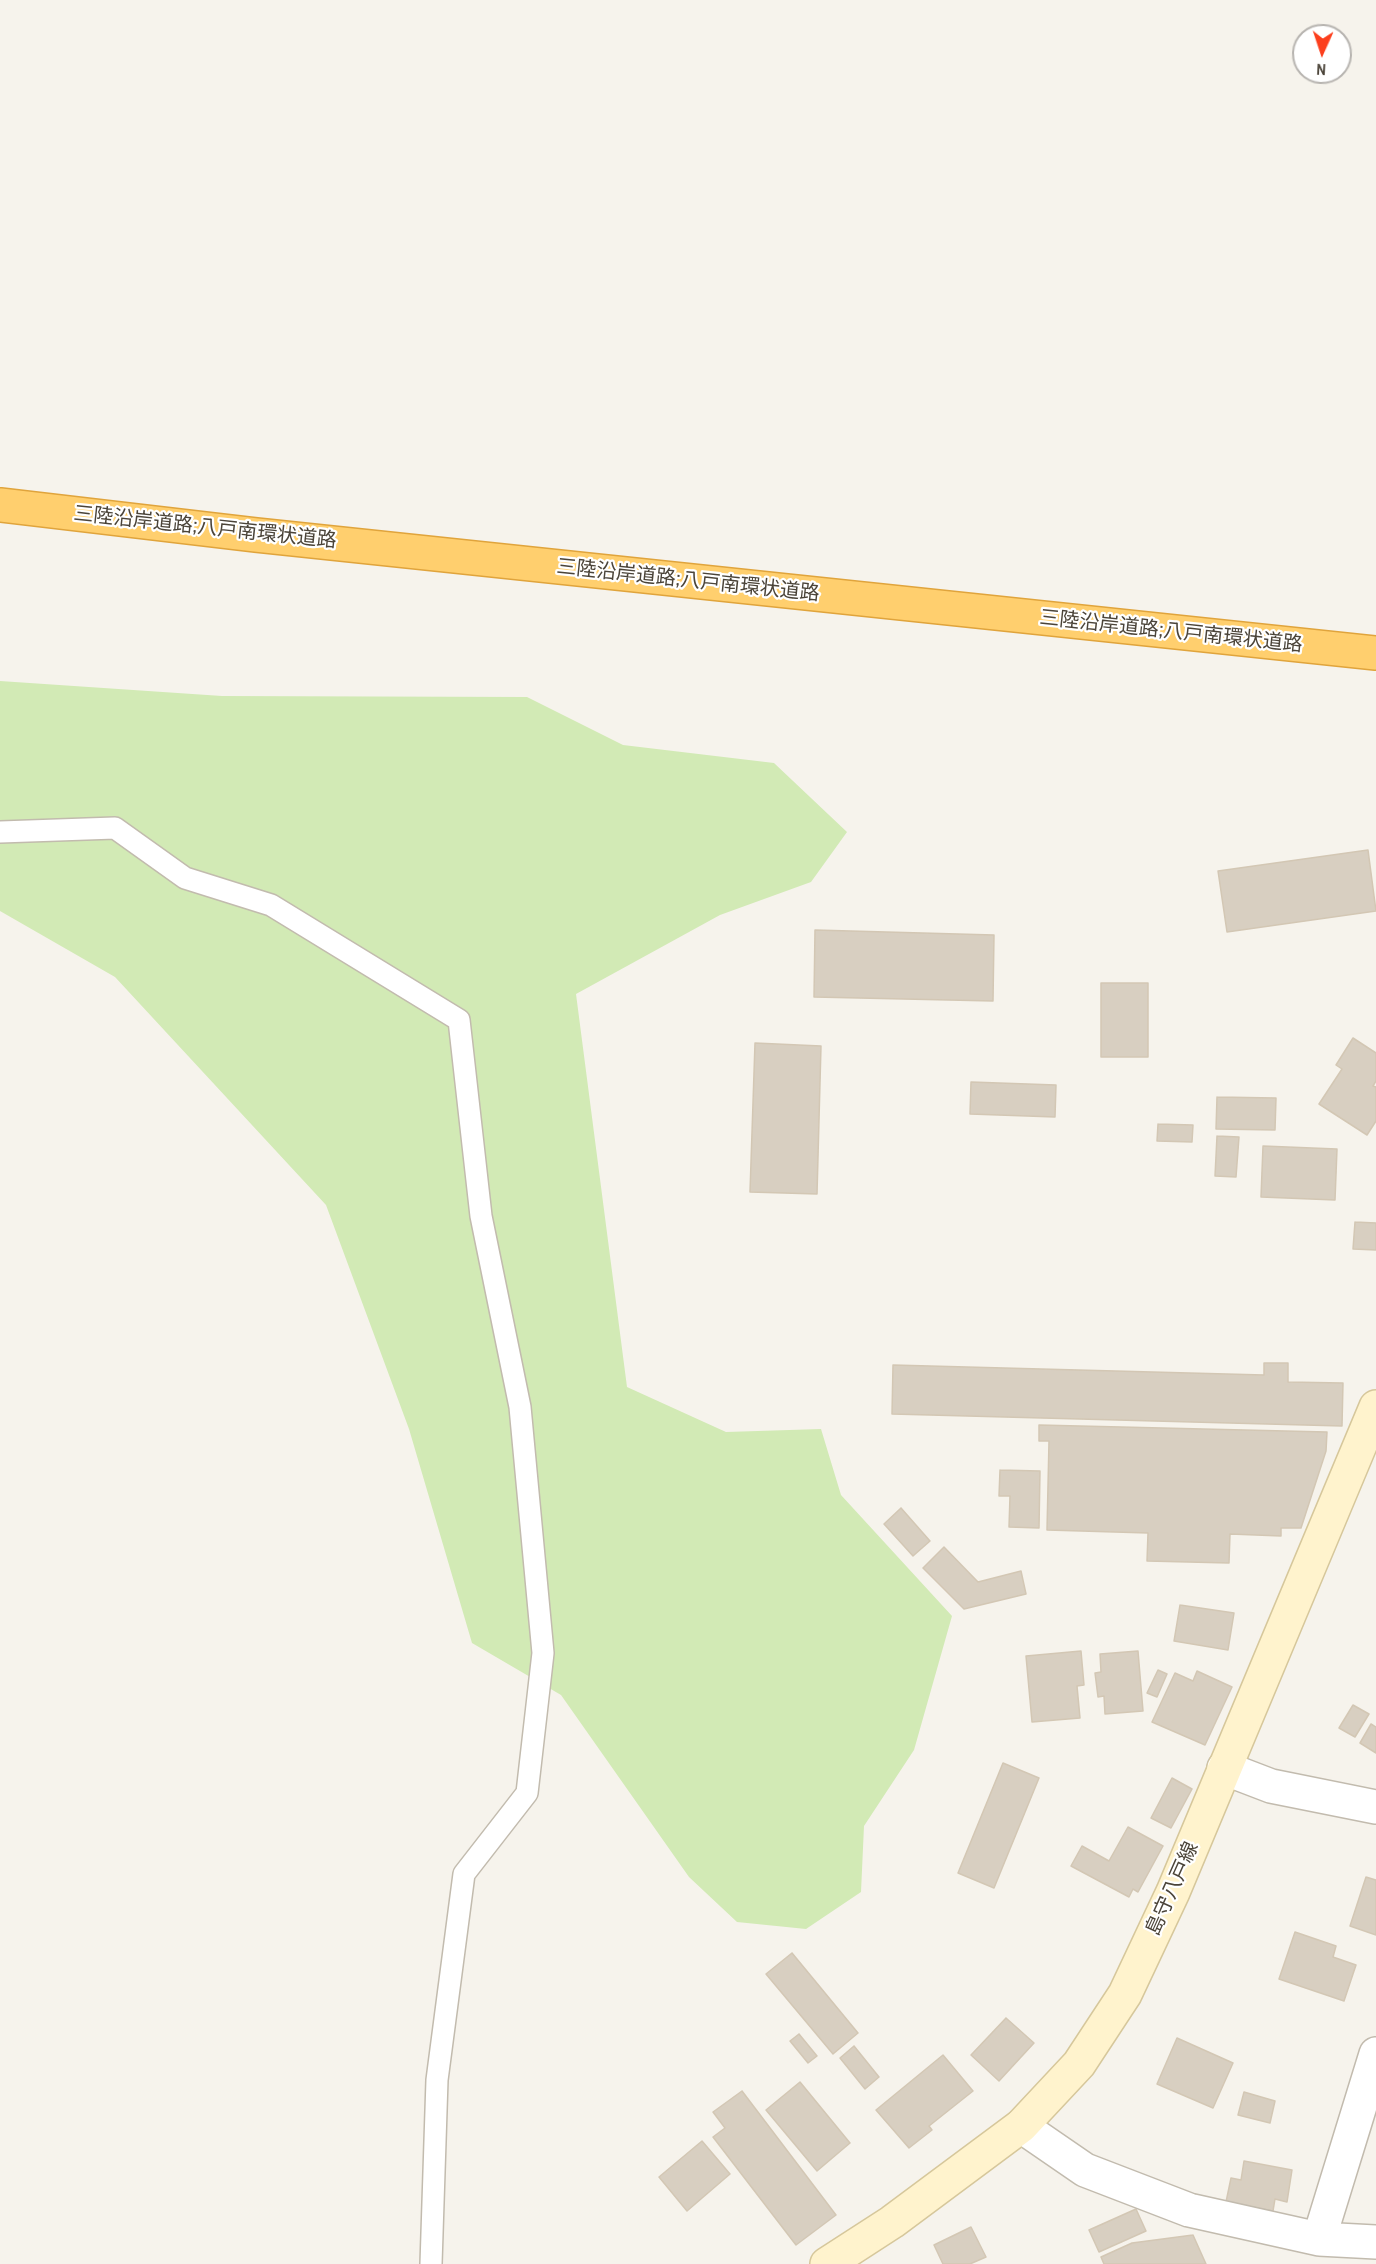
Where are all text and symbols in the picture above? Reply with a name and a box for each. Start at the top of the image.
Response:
north arrow [1292,24,1352,84]
text: N [1316,59,1326,81]
street label: 三陸沿岸道路;八戸南環状道路 [72,502,338,554]
street label: 三陸沿岸道路;八戸南環状道路 [555,555,821,607]
street label: 三陸沿岸道路;八戸南環状道路 [1038,606,1304,658]
street label: 島守八戸線 [1142,1838,1204,1940]

